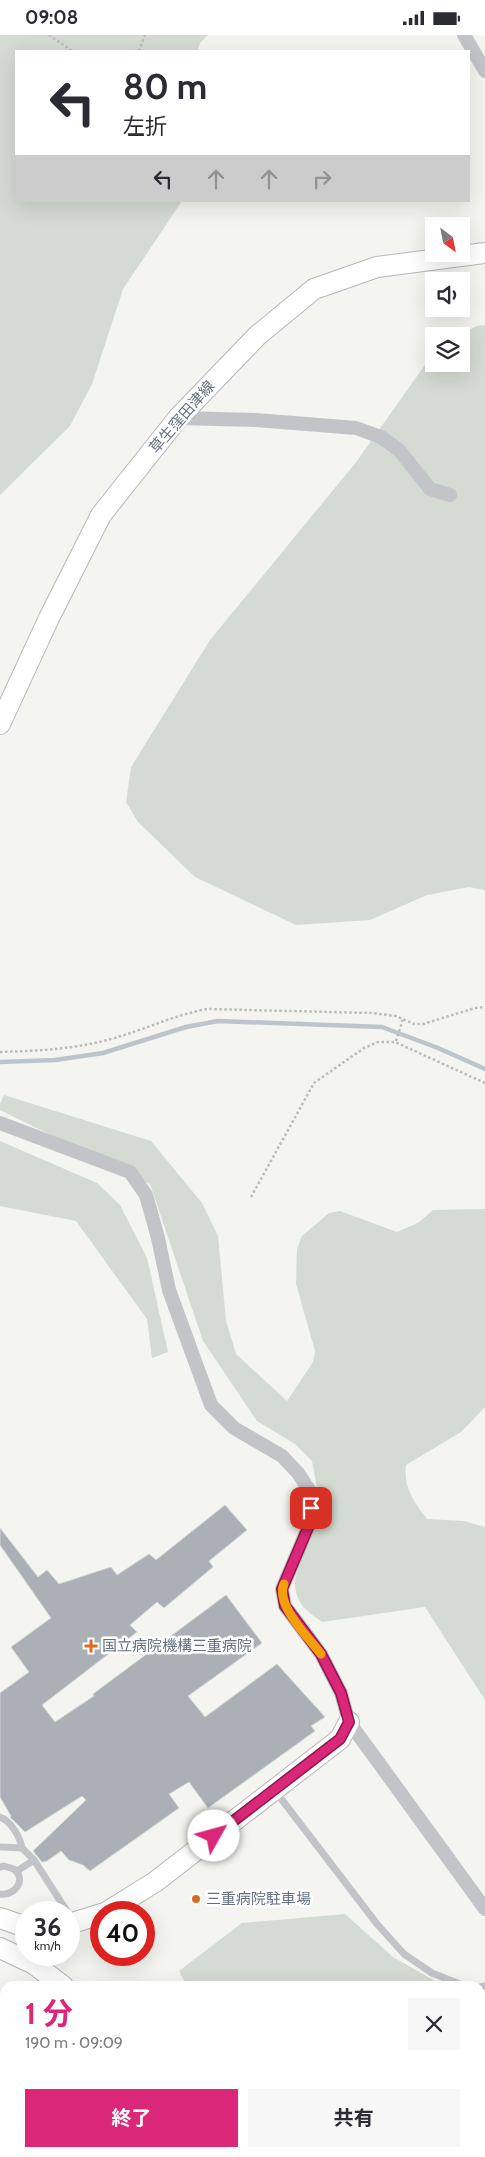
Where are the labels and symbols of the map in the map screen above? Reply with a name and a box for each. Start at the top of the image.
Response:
north arrow [425,217,470,263]
street label: 草生窪田津線 [146,377,218,457]
pin [290,1487,332,1529]
place label: 国立病院機構三重病院 [102,1637,252,1655]
marker: 国立病院機構三重病院 [84,1639,98,1653]
position arrow [187,1809,239,1861]
place label: 三重病院駐車場 [206,1890,311,1908]
marker: 三重病院駐車場 [190,1893,202,1905]
speed limit sign: 40 [90,1901,155,1966]

